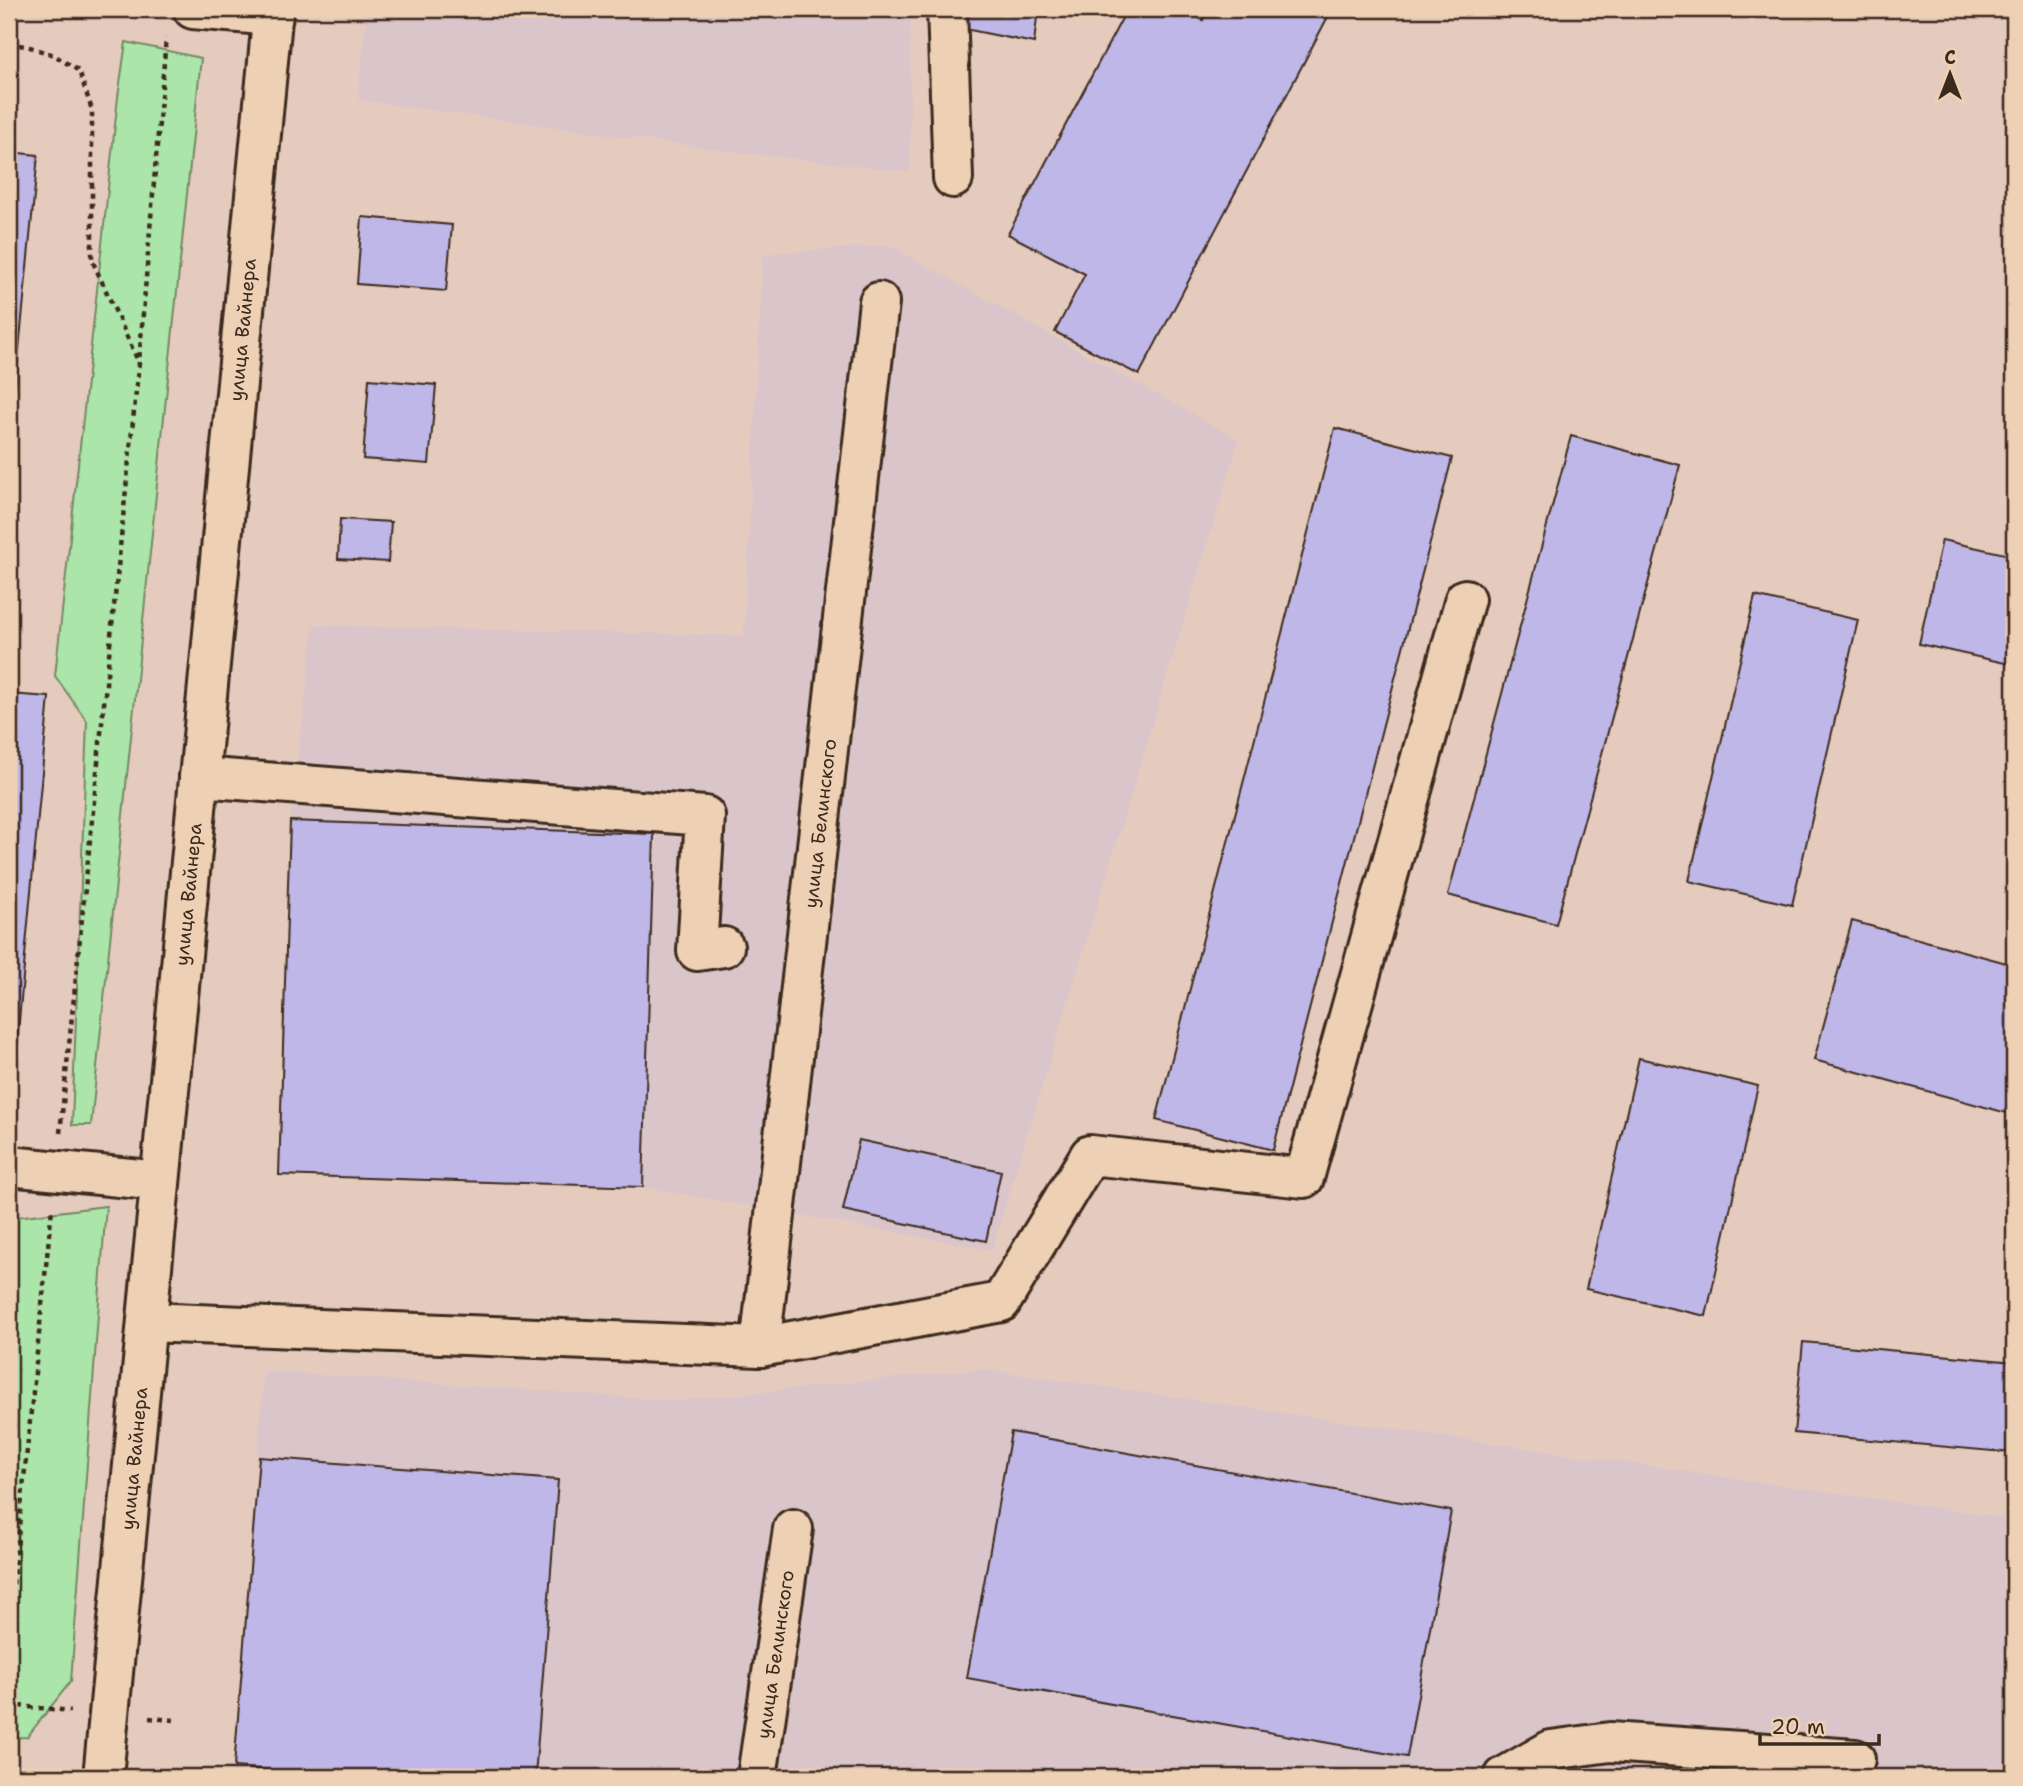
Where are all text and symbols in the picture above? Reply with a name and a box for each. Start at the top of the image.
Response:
north arrow [1914,38,1984,108]
text: С [1944,45,1956,70]
street label: улица Вайнера [223,257,262,402]
street label: улица Белинского [798,737,842,909]
street label: улица Вайнера [169,821,208,967]
street label: улица Вайнера [115,1386,153,1531]
street label: улица Белинского [751,1568,800,1740]
scale bar [1760,1702,1880,1746]
text: 20 m [1771,1713,1825,1741]

